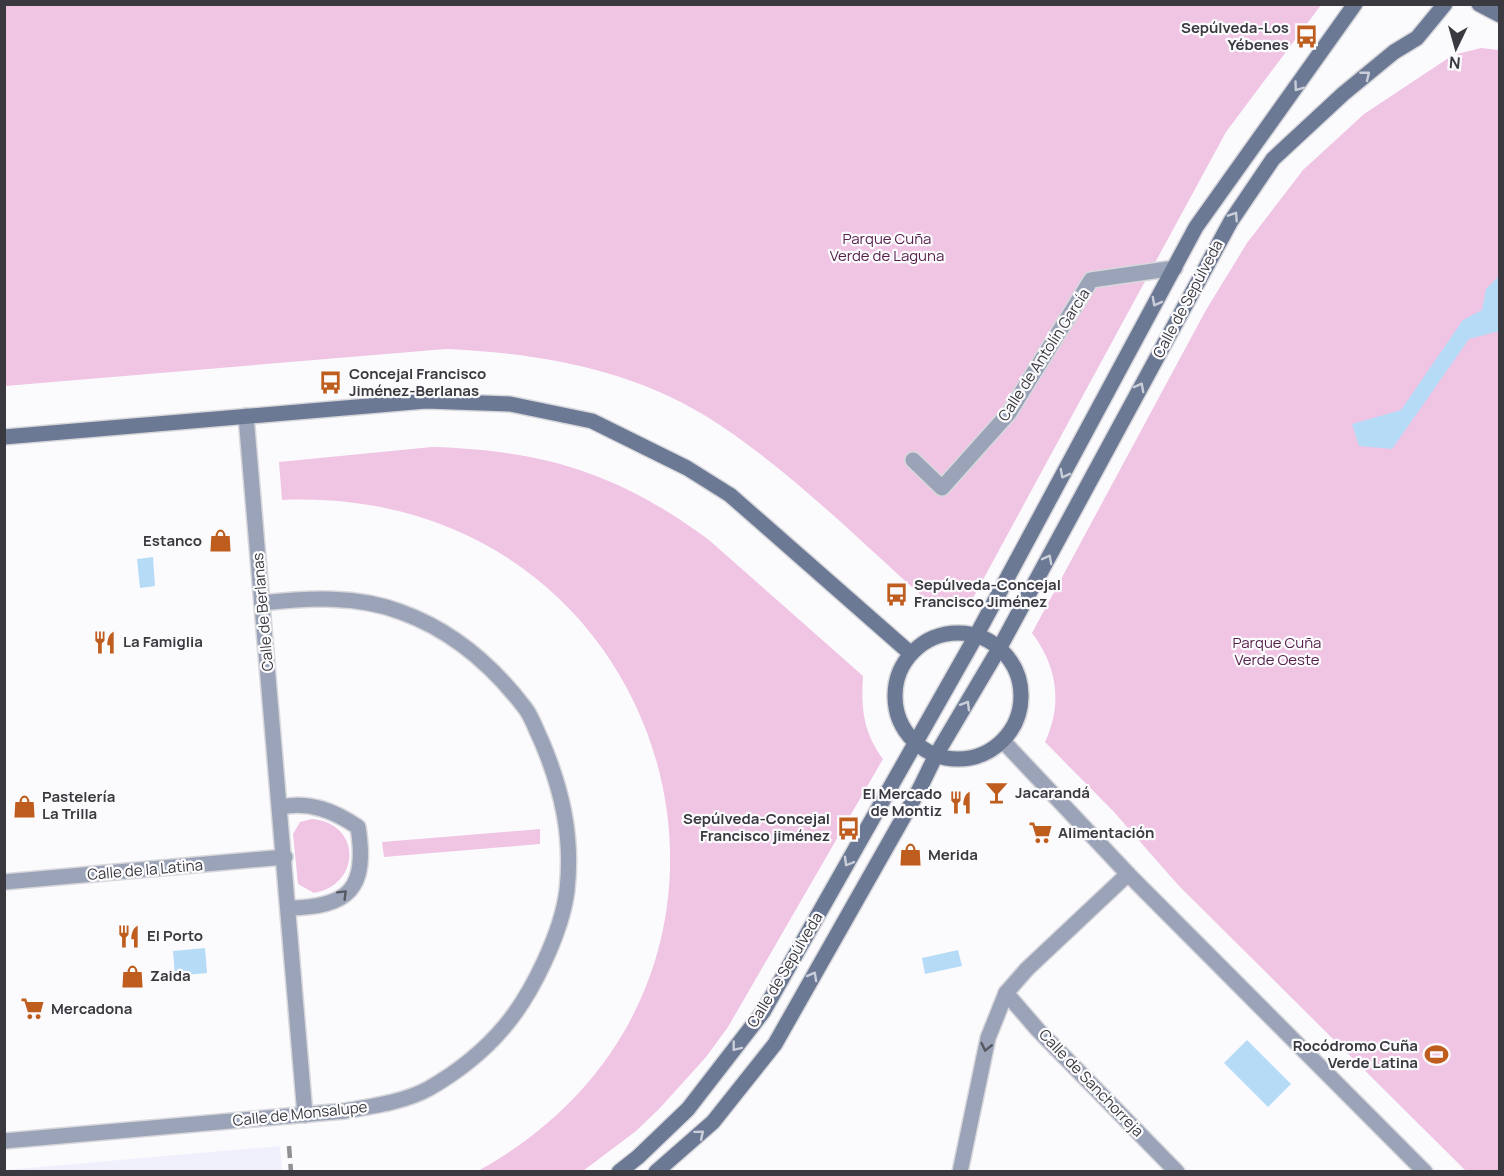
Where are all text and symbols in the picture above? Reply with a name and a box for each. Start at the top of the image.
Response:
place label: Sepúlveda-Los Yébenes [1181,17,1289,55]
north arrow [1426,18,1486,78]
bus stop icon: Sepúlveda-Los Yébenes [1294,24,1320,50]
text: N [1448,51,1461,74]
one-way arrow [1359,71,1370,82]
one-way arrow [1294,80,1305,91]
one-way arrow [1227,212,1238,223]
park label: Parque Cuña Verde de Laguna [830,228,944,266]
street label: Calle de Sepúlveda [1148,236,1228,361]
street label: Calle de Antolín García [993,284,1094,425]
one-way arrow [1152,296,1163,306]
place label: Concejal Francisco Jiménez-Berlanas [349,363,486,401]
bus stop icon: Concejal Francisco Jiménez-Berlanas [318,370,344,396]
one-way arrow [1133,383,1144,394]
one-way arrow [1060,467,1071,478]
shop icon: Estanco [207,528,233,554]
place label: Estanco [143,530,202,551]
street label: Calle de Berlanas [247,552,278,672]
one-way arrow [1041,555,1052,565]
place label: Sepúlveda-Concejal Francisco Jiménez [914,574,1061,612]
bus stop icon: Sepúlveda-Concejal Francisco Jiménez [883,581,909,607]
restaurant icon: La Famiglia [92,629,118,655]
place label: La Famiglia [123,631,203,652]
park label: Parque Cuña Verde Oeste [1233,632,1321,670]
one-way arrow [959,701,970,711]
bar icon: Jacarandá [984,780,1010,806]
place label: Jacarandá [1015,782,1090,803]
place label: El Mercado de Montiz [863,783,942,821]
place label: Pastelería La Trilla [42,786,115,824]
restaurant icon: El Mercado de Montiz [947,790,973,816]
shop icon: Pastelería La Trilla [11,793,37,819]
place label: Sepúlveda-Concejal Francisco jiménez [683,808,830,846]
bus stop icon: Sepúlveda-Concejal Francisco jiménez [835,815,861,841]
supermarket icon: Alimentación [1027,820,1053,846]
place label: Alimentación [1058,822,1154,843]
shop icon: Merida [897,842,923,868]
place label: Merida [928,844,978,865]
street label: Calle de la Latina [86,854,204,885]
one-way arrow [844,856,855,866]
one-way arrow [336,891,347,901]
street label: Calle de Sepúlveda [742,908,827,1031]
restaurant icon: El Porto [116,923,142,949]
place label: El Porto [147,925,203,946]
shop icon: Zaida [119,963,145,989]
place label: Zaida [150,965,191,986]
one-way arrow [806,972,818,982]
supermarket icon: Mercadona [20,996,46,1022]
place label: Mercadona [51,998,132,1019]
street label: Calle de Sanchorreja [1034,1024,1148,1141]
place label: Rocódromo Cuña Verde Latina [1293,1035,1418,1073]
one-way arrow [733,1040,744,1051]
one-way arrow [980,1042,993,1052]
sports icon: Rocódromo Cuña Verde Latina [1423,1042,1449,1068]
street label: Calle de Monsalupe [232,1096,368,1131]
one-way arrow [693,1130,704,1141]

